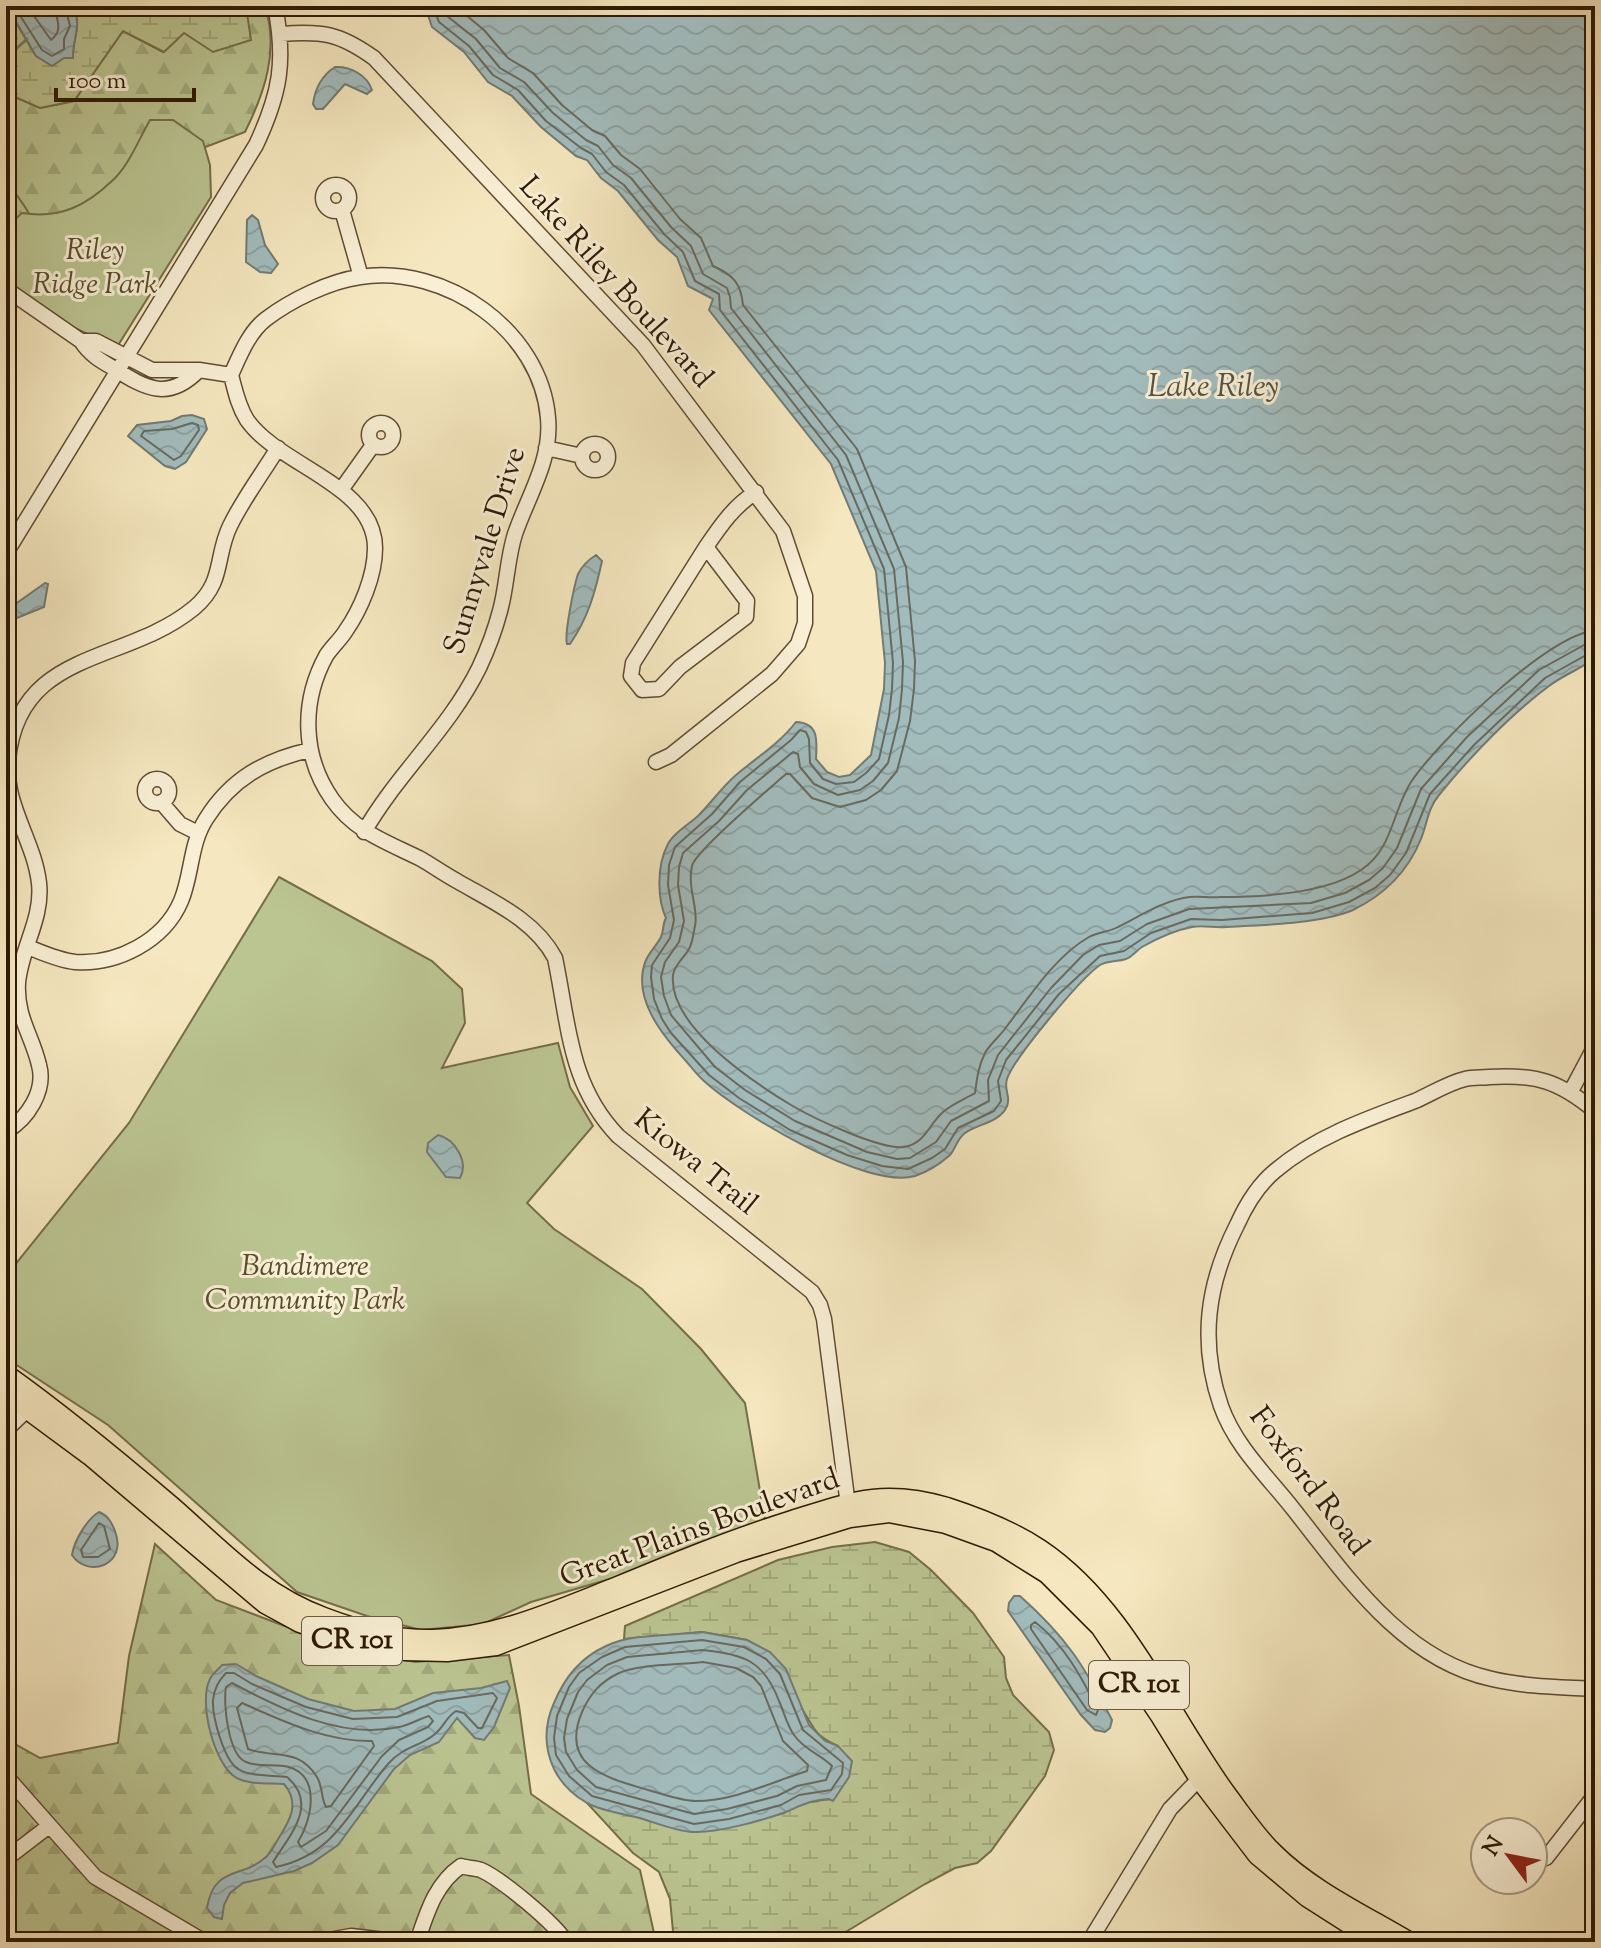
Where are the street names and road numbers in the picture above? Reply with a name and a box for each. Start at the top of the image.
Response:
street label: Lake Riley Boulevard [508,167,722,399]
street label: Sunnyvale Drive [434,442,538,660]
street label: Kiowa Trail [624,1099,766,1227]
street label: Foxford Road [1238,1398,1378,1566]
street label: Great Plains Boulevard [554,1458,846,1600]
road number: CR 101 [302,1617,402,1665]
road number: CR 101 [1089,1661,1189,1709]

